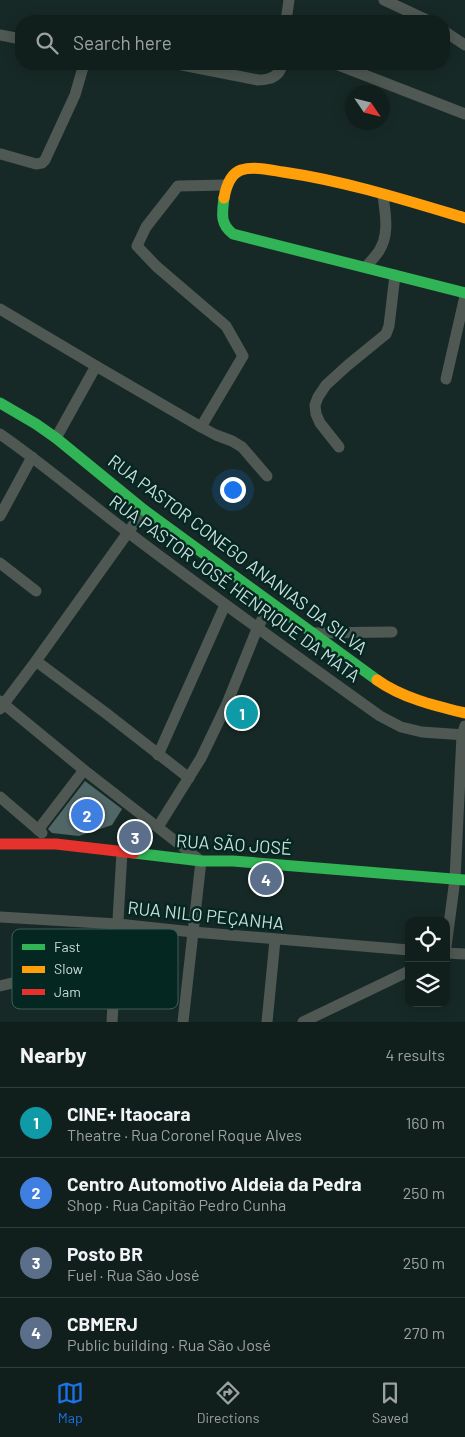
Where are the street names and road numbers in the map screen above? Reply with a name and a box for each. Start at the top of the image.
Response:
street label: RUA PASTOR CONEGO ANANIAS DA SILVA [104,449,372,659]
street label: RUA PASTOR JOSÉ HENRIQUE DA MATA [105,490,365,686]
street label: RUA SÃO JOSÉ [175,829,293,859]
street label: RUA NILO PEÇANHA [127,896,285,934]

